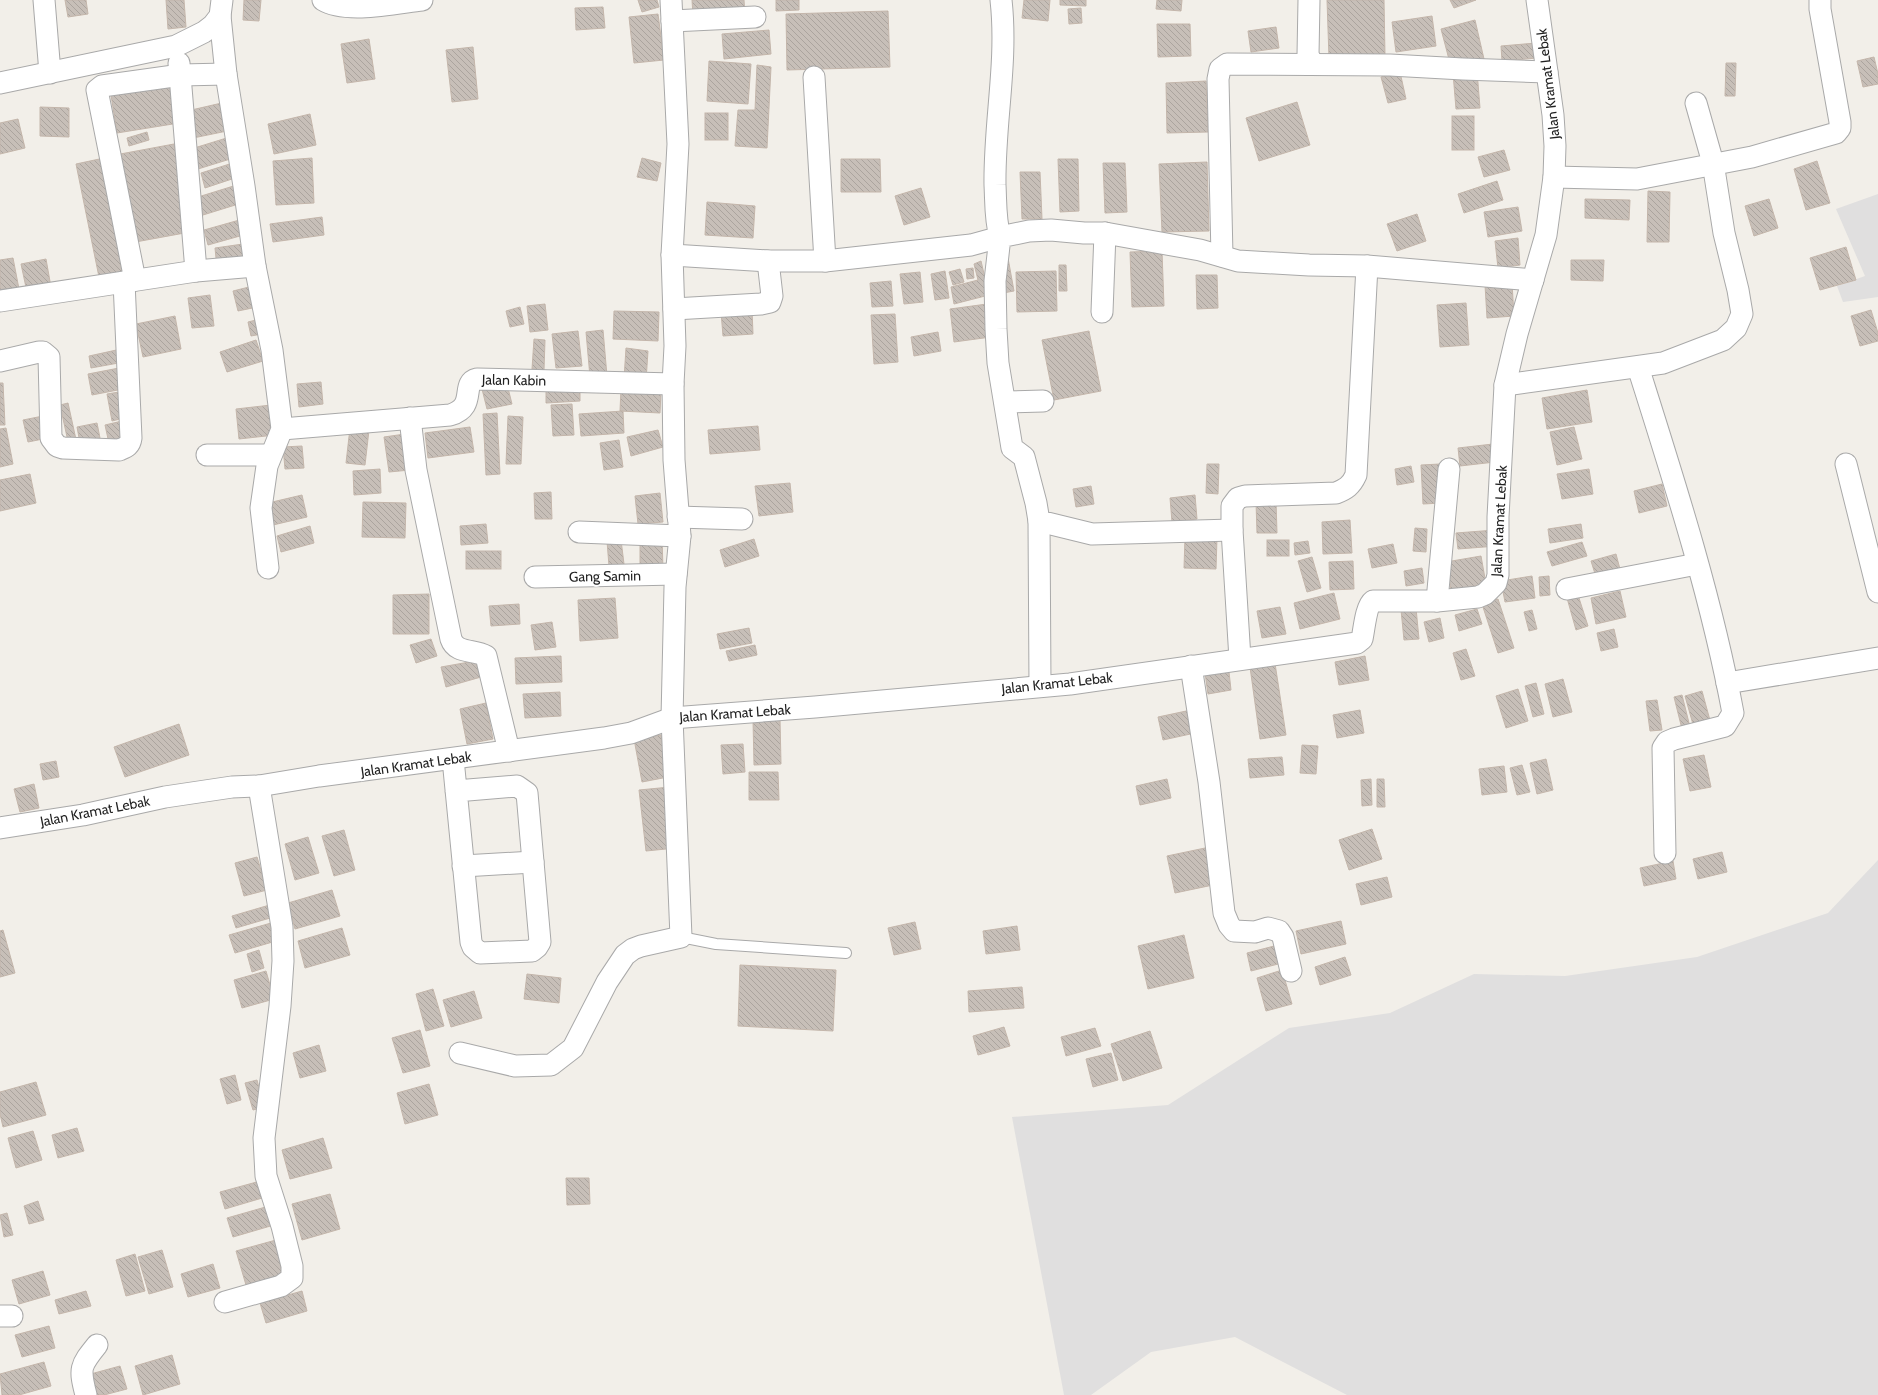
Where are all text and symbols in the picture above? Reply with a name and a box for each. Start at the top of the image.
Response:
street label: Jalan Kramat Lebak [1532,27,1564,142]
street label: Jalan Kabin [481,370,547,390]
street label: Jalan Kramat Lebak [1487,464,1511,578]
street label: Gang Samin [569,566,641,586]
street label: Jalan Kramat Lebak [1000,668,1114,698]
street label: Jalan Kramat Lebak [678,700,792,726]
street label: Jalan Kramat Lebak [358,747,473,781]
street label: Jalan Kramat Lebak [37,791,152,831]

